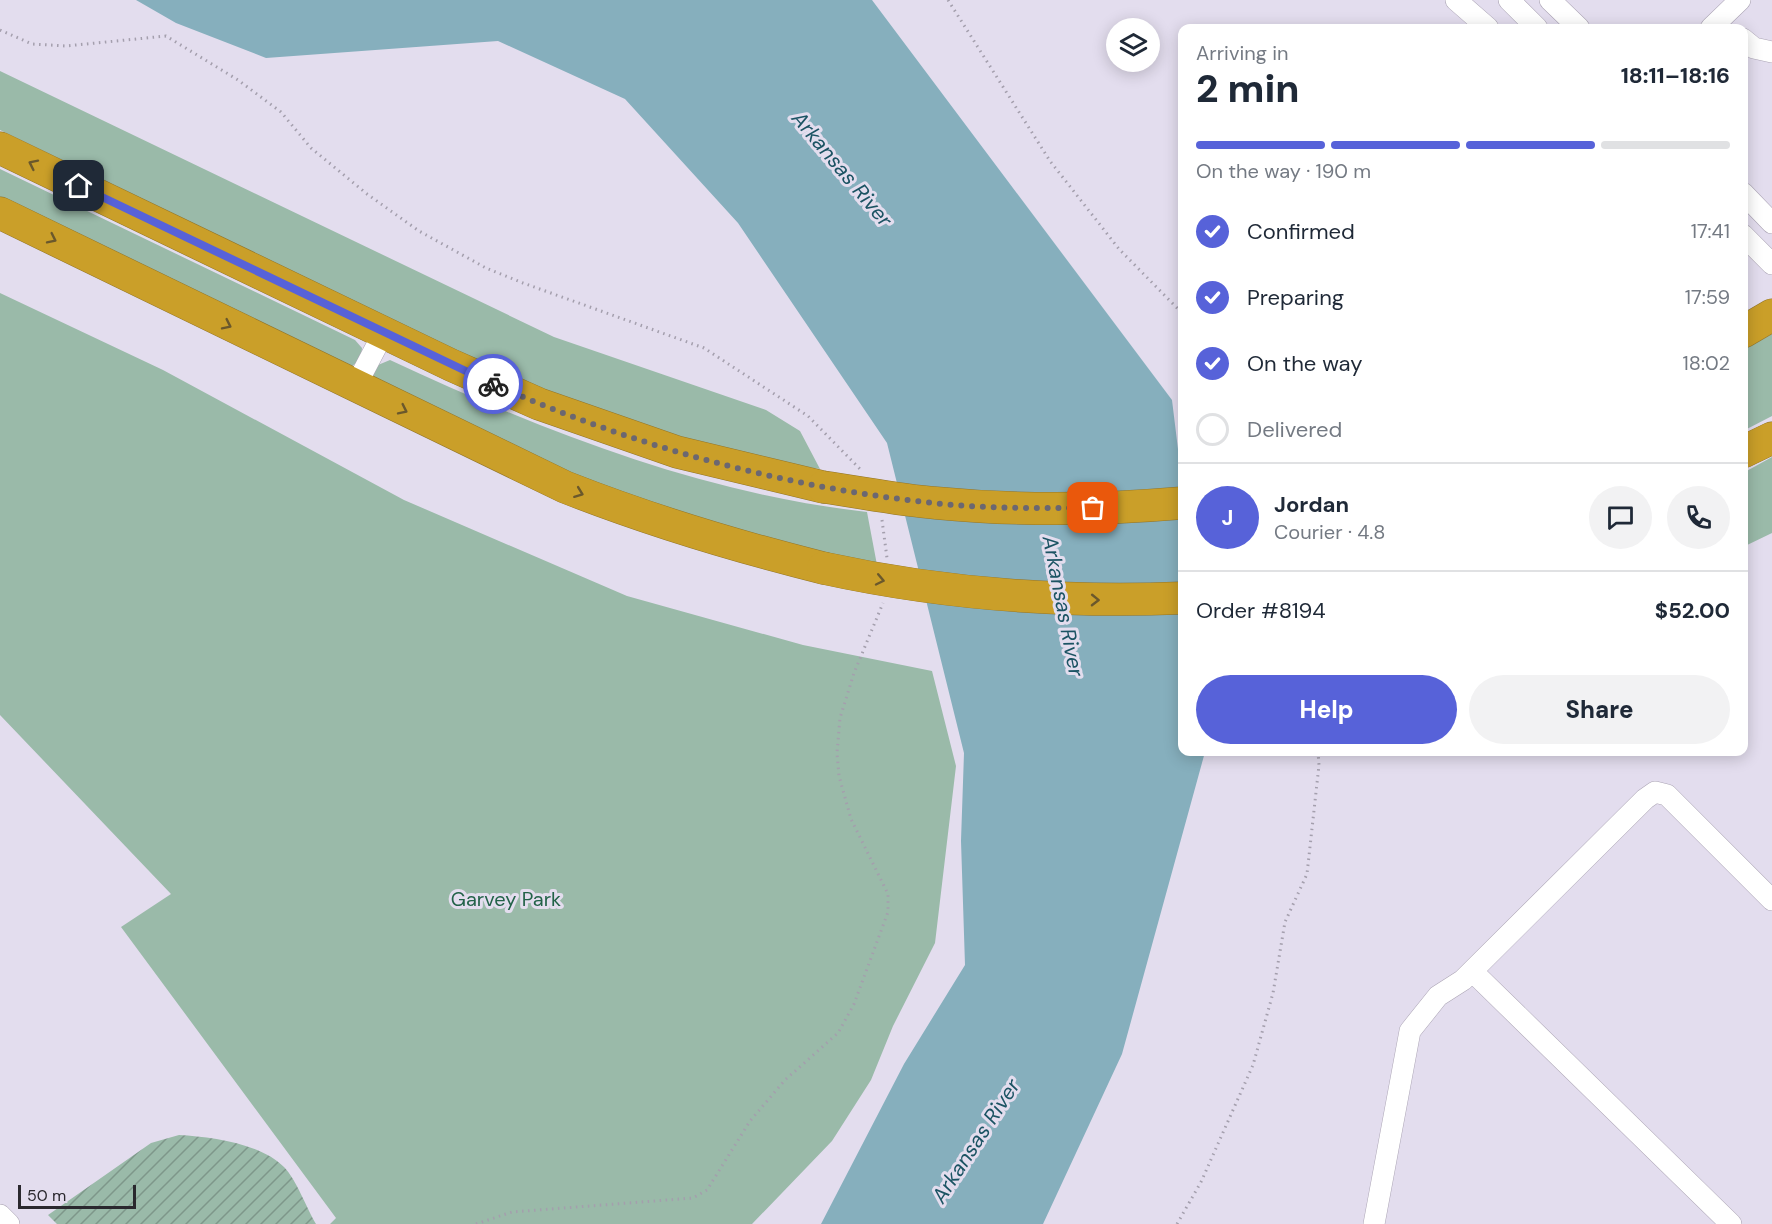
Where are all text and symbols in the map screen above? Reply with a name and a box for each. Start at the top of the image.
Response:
map controls [1106,18,1160,72]
button: layers [1106,18,1160,72]
text: Arriving in [1196,40,1288,66]
text: 18:11–18:16 [1621,61,1730,90]
text: 2 min [1196,63,1300,114]
water label: Arkansas River [785,105,899,234]
text: On the way · 190 m [1196,158,1371,184]
one-way arrow [28,159,39,171]
pin [53,160,104,211]
icon: home [62,169,95,202]
icon: check [1196,215,1229,248]
text: Confirmed [1247,217,1355,246]
text: 17:41 [1691,218,1730,244]
one-way arrow [46,231,57,243]
icon: check [1196,281,1229,314]
text: Preparing [1247,283,1344,312]
text: 17:59 [1685,284,1730,310]
one-way arrow [221,317,232,329]
icon: check [1196,347,1229,380]
text: On the way [1247,349,1362,378]
text: 18:02 [1683,350,1730,376]
courier [463,354,523,414]
icon: bike [477,368,510,401]
one-way arrow [396,402,407,414]
text: Delivered [1247,415,1342,444]
pin [1067,482,1118,533]
one-way arrow [573,486,584,498]
button: chat [1589,486,1652,549]
button: phone [1667,486,1730,549]
text: Jordan [1274,490,1349,519]
icon: bag [1076,491,1109,524]
text: J [1222,503,1233,532]
text: Courier · 4.8 [1274,519,1385,545]
water label: Arkansas River [1035,532,1091,680]
one-way arrow [875,573,885,586]
one-way arrow [1091,594,1100,606]
text: Order #8194 [1196,596,1326,625]
text: $52.00 [1655,596,1730,625]
button: Help [1196,675,1457,744]
button: Share [1469,675,1730,744]
park label: Garvey Park [451,886,561,912]
water label: Arkansas River [925,1073,1027,1209]
scale bar [18,1182,136,1210]
text: 50 m [27,1185,66,1206]

